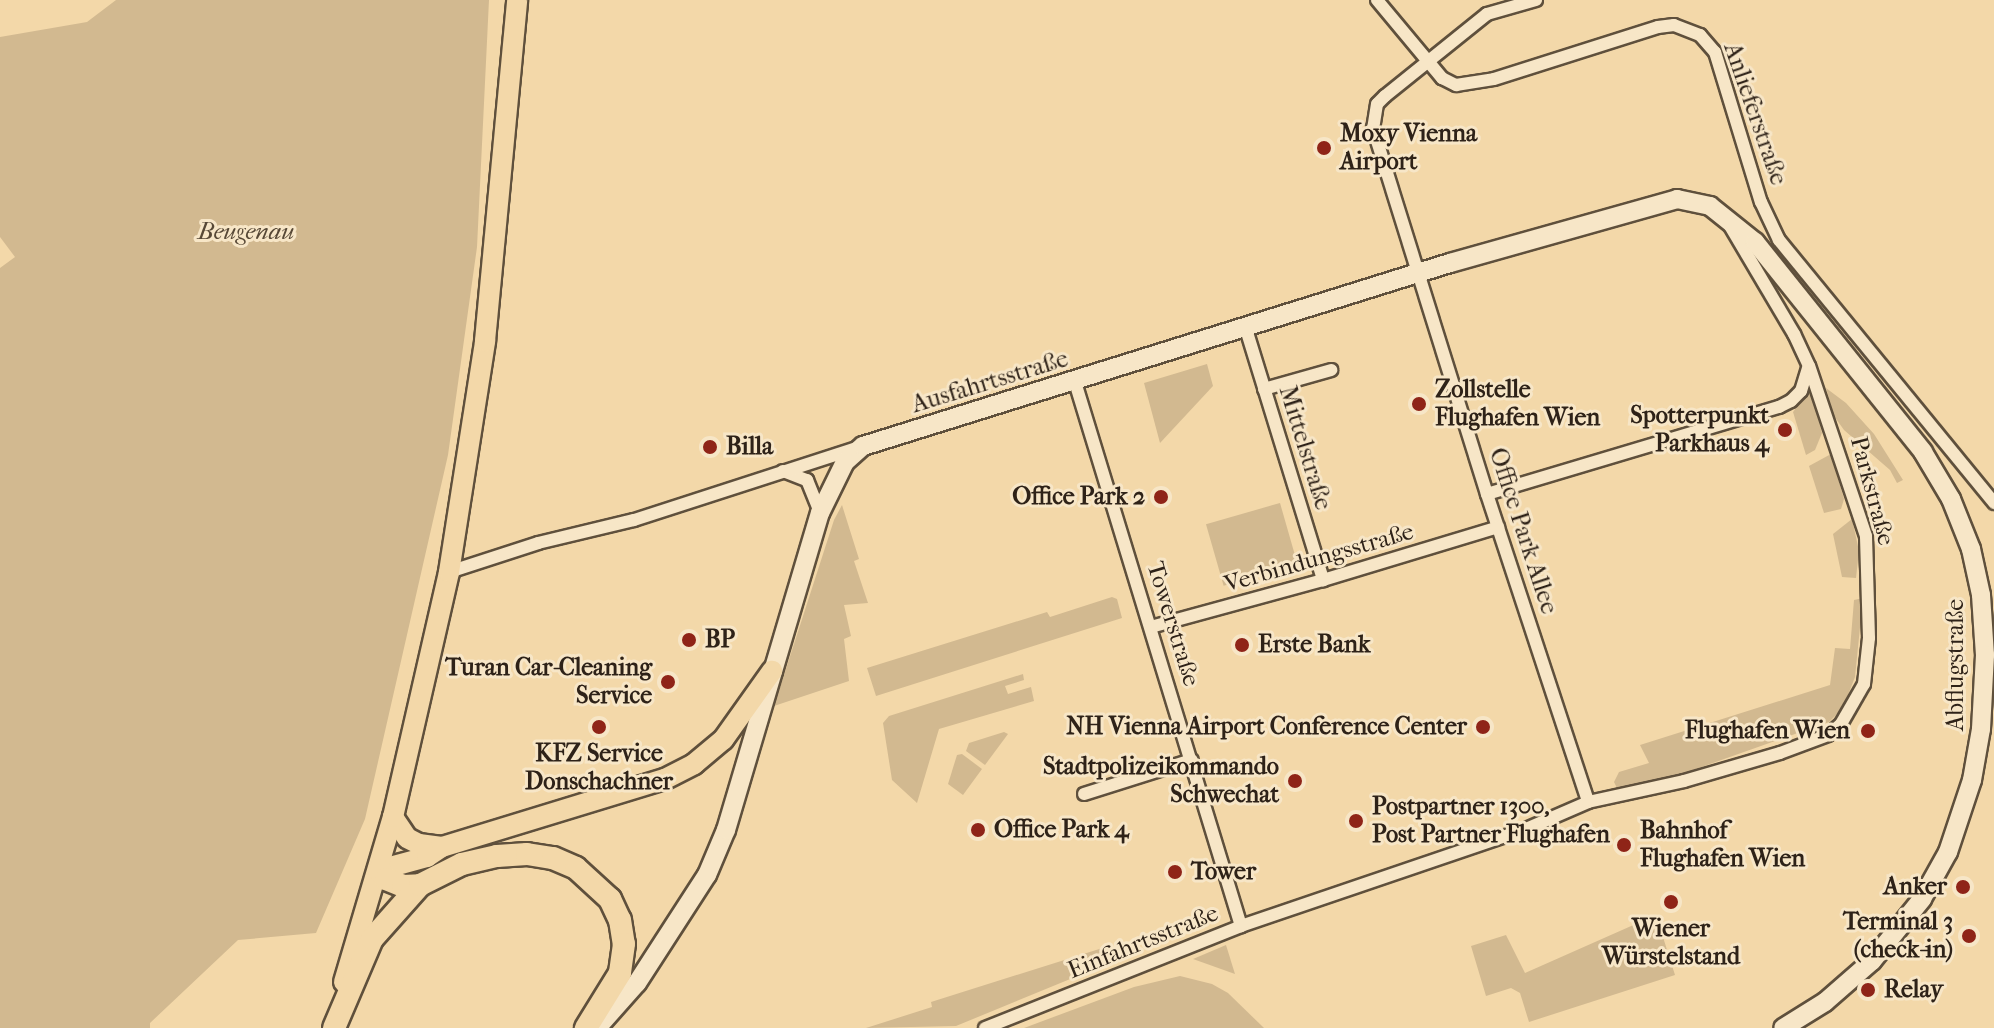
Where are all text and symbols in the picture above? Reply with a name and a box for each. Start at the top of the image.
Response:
street label: Anlieferstraße [1717,39,1793,189]
place label: Moxy Vienna Airport [1340,120,1477,176]
marker: Moxy Vienna Airport [1315,139,1333,157]
park label: Beugenau [198,218,294,246]
street label: Ausfahrtsstraße [908,345,1072,419]
place label: Zollstelle Flughafen Wien [1435,376,1600,432]
street label: Mittelstraße [1272,382,1338,514]
marker: Zollstelle Flughafen Wien [1410,395,1428,413]
place label: Spotterpunkt Parkhaus 4 [1630,402,1769,458]
marker: Spotterpunkt Parkhaus 4 [1776,421,1794,439]
place label: Billa [726,433,773,461]
street label: Parkstraße [1844,433,1900,549]
marker: Billa [701,438,719,456]
street label: Office Park Allee [1483,444,1563,618]
place label: Office Park 2 [1012,483,1145,511]
marker: Office Park 2 [1152,488,1170,506]
street label: Verbindungsstraße [1221,517,1417,599]
street label: Towerstraße [1140,558,1206,690]
street label: Abflugstraße [1942,599,1970,731]
place label: BP [705,626,735,654]
marker: BP [680,631,698,649]
place label: Erste Bank [1258,631,1370,659]
marker: Erste Bank [1233,636,1251,654]
place label: Turan Car-Cleaning Service [445,654,652,710]
marker: Turan Car-Cleaning Service [659,673,677,691]
place label: NH Vienna Airport Conference Center [1066,713,1467,741]
place label: Flughafen Wien [1685,717,1850,745]
marker: KFZ Service Donschachner [590,718,608,736]
marker: NH Vienna Airport Conference Center [1474,718,1492,736]
marker: Flughafen Wien [1857,720,1879,742]
place label: KFZ Service Donschachner [525,740,673,796]
place label: Stadtpolizeikommando Schwechat [1043,753,1279,809]
marker: Stadtpolizeikommando Schwechat [1286,772,1304,790]
place label: Postpartner 1300, Post Partner Flughafen [1372,793,1610,849]
marker: Postpartner 1300, Post Partner Flughafen [1347,812,1365,830]
place label: Office Park 4 [994,816,1129,844]
place label: Bahnhof Flughafen Wien [1640,817,1805,873]
marker: Office Park 4 [969,821,987,839]
marker: Bahnhof Flughafen Wien [1615,836,1633,854]
place label: Tower [1191,858,1256,886]
marker: Tower [1166,863,1184,881]
place label: Anker [1883,873,1947,901]
marker: Anker [1954,878,1972,896]
marker: Wiener Würstelstand [1662,893,1680,911]
street label: Einfahrtsstraße [1064,899,1222,985]
place label: Terminal 3 (check-in) [1843,908,1953,964]
place label: Wiener Würstelstand [1602,915,1740,971]
marker: Terminal 3 (check-in) [1960,927,1978,945]
place label: Relay [1884,976,1943,1004]
marker: Relay [1859,981,1877,999]

